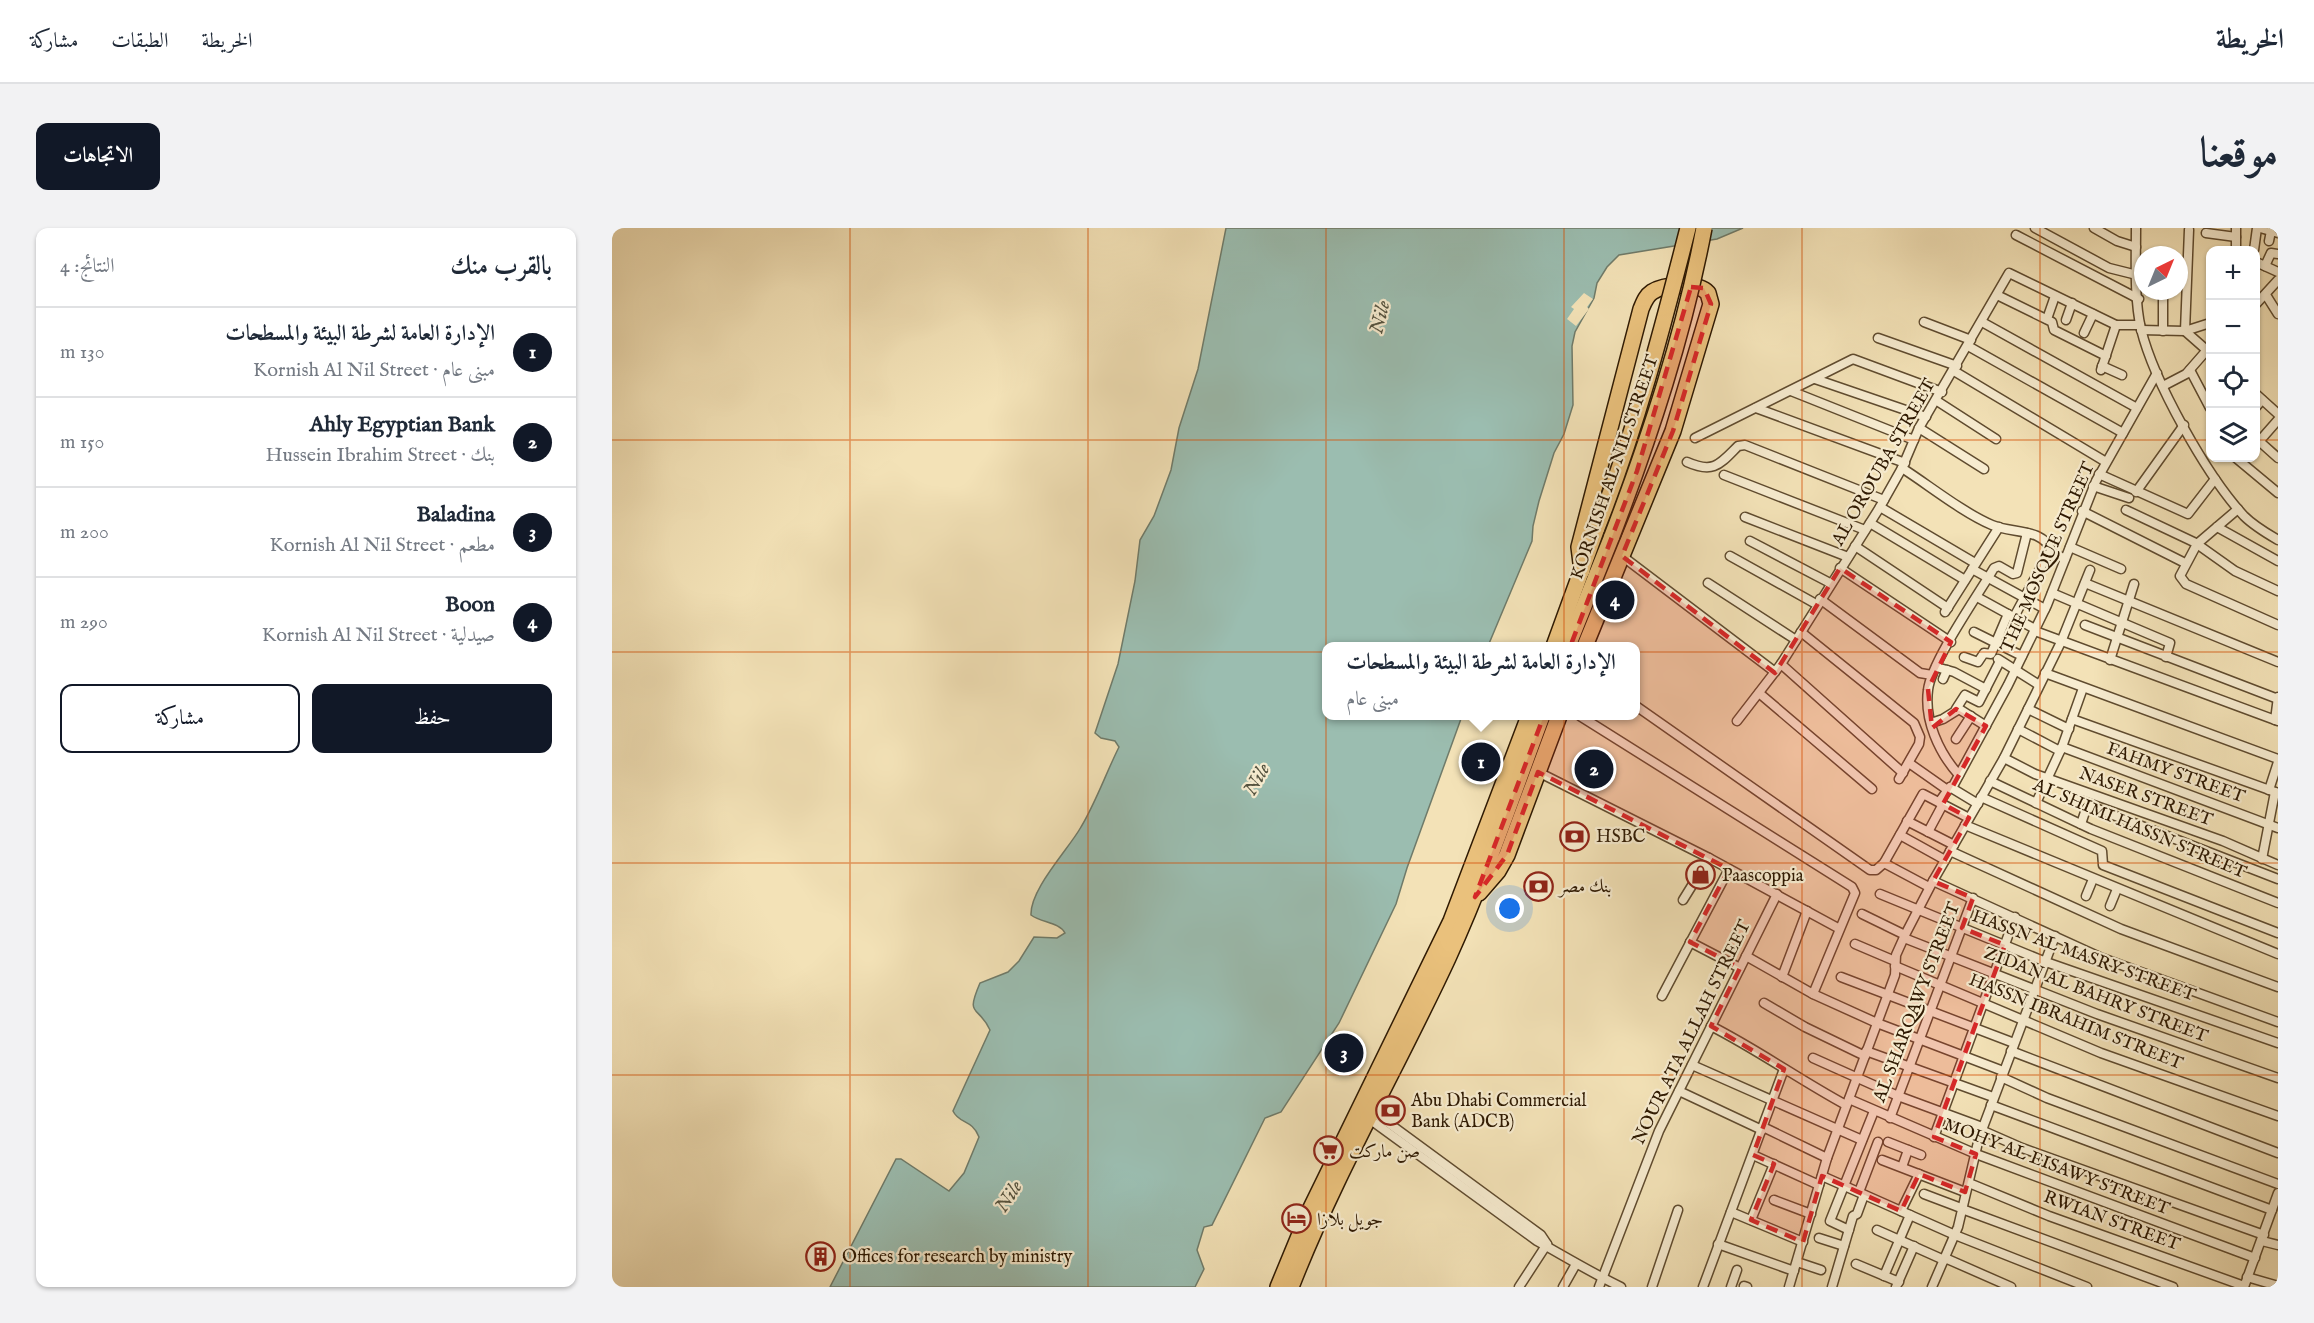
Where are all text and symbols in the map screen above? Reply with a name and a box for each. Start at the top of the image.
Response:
text: الخريطة [2216,23,2284,58]
text: مشاركة [30,28,78,55]
text: الطبقات [111,28,168,55]
text: الخريطة [201,28,253,55]
button: الاتجاهات [36,123,160,190]
text: موقعنا [2200,128,2278,181]
north arrow [2134,246,2188,300]
map controls [2206,246,2260,462]
button: + [2206,246,2260,300]
text: بالقرب منك [450,250,552,283]
text: النتائج: 4 [60,254,115,279]
water label: Nile [1364,298,1397,337]
button: − [2206,300,2260,354]
text: الإدارة العامة لشرطة البيئة والمسطحات [225,320,495,348]
text: 130 m [60,340,105,365]
text: 1 [529,340,536,365]
street label: KORNISH AL NIL STREET [1566,352,1665,583]
button: locate [2206,354,2260,408]
text: مبنى عام · Kornish Al Nil Street [253,358,495,383]
street label: AL OROUBA STREET [1827,375,1941,551]
button: layers [2206,408,2260,462]
text: Ahly Egyptian Bank [309,411,495,439]
text: 150 m [60,430,104,455]
text: 2 [528,430,537,455]
text: بنك · Hussein Ibrahim Street [266,443,495,468]
street label: THE MOSQUE STREET [1996,459,2101,656]
text: Baladina [417,501,495,529]
text: 200 m [60,520,109,545]
text: 3 [529,520,536,545]
text: مطعم · Kornish Al Nil Street [269,533,495,558]
pin: 4 [1596,578,1634,622]
text: Boon [445,591,495,619]
text: 290 m [60,610,108,635]
text: 4 [528,610,537,635]
text: صيدلية · Kornish Al Nil Street [262,623,495,648]
popup [1322,642,1640,720]
text: الإدارة العامة لشرطة البيئة والمسطحات [1346,649,1616,677]
button: مشاركة [60,684,300,753]
button: حفظ [312,684,552,753]
text: مبنى عام [1346,687,1399,712]
street label: FAHMY STREET [2103,738,2248,809]
pin: 1 [1462,740,1500,784]
pin: 2 [1574,746,1614,792]
water label: Nile [1238,759,1277,800]
street label: NASER STREET [2075,763,2215,832]
street label: AL SHIMI HASSN STREET [2028,774,2250,885]
bank icon: HSBC [1559,820,1591,852]
place label: HSBC [1596,826,1646,849]
shop icon: Paascoppia [1685,859,1717,891]
place label: Paascoppia [1722,865,1804,888]
bank icon: بنك مصر [1522,870,1554,902]
place label: بنك مصر [1557,876,1611,899]
your location [1495,894,1524,923]
street label: AL SHARQAWY STREET [1868,899,1966,1107]
street label: HASSN AL MASRY STREET [1969,905,2198,1008]
street label: NOUR ATA ALLAH STREET [1628,917,1757,1149]
street label: ZIDAN AL BAHRY STREET [1980,942,2211,1049]
street label: HASSN IBRAHIM STREET [1965,969,2186,1076]
pin: 3 [1324,1030,1364,1076]
place label: Abu Dhabi Commercial Bank (ADCB) [1410,1090,1587,1134]
bank icon: Abu Dhabi Commercial Bank (ADCB) [1374,1094,1406,1126]
street label: MOHY AL EISAWY STREET [1940,1114,2173,1221]
supermarket icon: صن ماركت [1312,1135,1344,1167]
place label: صن ماركت [1349,1141,1420,1164]
water label: Nile [990,1176,1029,1218]
street label: RWIAN STREET [2040,1186,2183,1257]
hotel icon: جويل بلازا [1280,1203,1312,1235]
place label: جويل بلازا [1317,1209,1383,1232]
building icon: Offices for research by ministry [805,1240,837,1272]
place label: Offices for research by ministry [842,1246,1072,1269]

